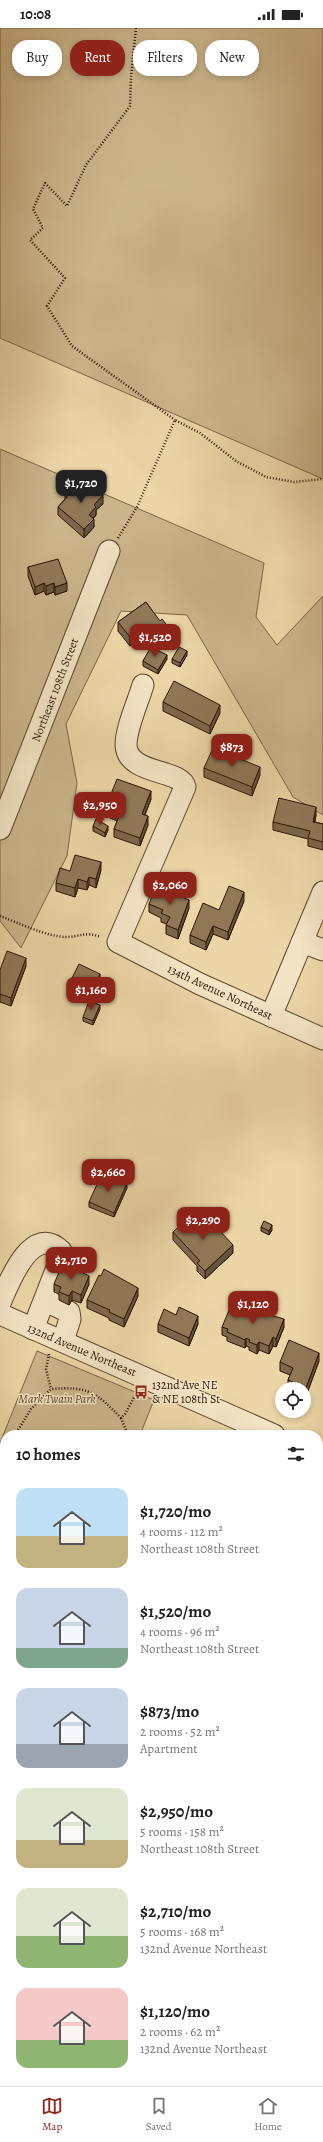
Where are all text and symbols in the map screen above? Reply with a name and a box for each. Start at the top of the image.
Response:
text: 10:08 [20,4,51,24]
chip: Buy [12,40,62,76]
chip: Rent [70,40,125,76]
chip: Filters [133,40,197,76]
chip: New [205,40,259,76]
pin: $1,720 [48,470,114,504]
text: $1,720 [65,474,97,491]
pin: $1,520 [122,624,188,658]
text: $1,520 [139,628,171,645]
street label: Northeast 108th Street [28,636,82,744]
pin: $873 [208,734,256,768]
text: $873 [220,738,244,755]
pin: $2,950 [67,792,133,826]
text: $2,950 [83,796,117,813]
pin: $2,060 [137,872,203,906]
text: $2,060 [153,876,187,893]
street label: 134th Avenue Northeast [165,961,275,1023]
pin: $1,160 [58,977,124,1011]
text: $1,160 [75,981,107,998]
pin: $2,660 [75,1159,141,1193]
text: $2,660 [91,1163,125,1180]
pin: $2,290 [170,1207,236,1241]
text: $2,290 [186,1211,220,1228]
pin: $2,710 [38,1247,104,1281]
text: $2,710 [55,1251,87,1268]
pin: $1,120 [220,1291,286,1325]
text: $1,120 [237,1295,269,1312]
street label: 132nd Avenue Northeast [25,1320,139,1380]
place label: 132nd Ave NE & NE 108th St [152,1377,220,1407]
map controls [275,1382,311,1418]
button: locate [275,1382,311,1418]
bus stop icon: 132nd Ave NE & NE 108th St [133,1384,149,1400]
park label: Mark Twain Park [18,1391,96,1407]
text: 10 homes [16,1443,81,1466]
icon: filters [285,1443,307,1465]
text: $1,720/mo [140,1500,211,1523]
icon: home [48,1504,96,1552]
text: 4 rooms · 112 m² [140,1523,223,1540]
text: Northeast 108th Street [140,1540,259,1557]
text: $1,520/mo [140,1600,211,1623]
icon: home [48,1604,96,1652]
text: 4 rooms · 96 m² [140,1623,220,1640]
text: Northeast 108th Street [140,1640,259,1657]
text: $873/mo [140,1700,199,1723]
icon: home [48,1704,96,1752]
text: 2 rooms · 52 m² [140,1723,220,1740]
text: Apartment [140,1740,198,1757]
text: $2,950/mo [140,1800,213,1823]
icon: home [48,1804,96,1852]
text: 5 rooms · 158 m² [140,1823,224,1840]
text: Northeast 108th Street [140,1840,259,1857]
text: $2,710/mo [140,1900,211,1923]
icon: home [48,1904,96,1952]
text: 5 rooms · 168 m² [140,1923,224,1940]
text: 132nd Avenue Northeast [140,1940,267,1957]
text: $1,120/mo [140,2000,210,2023]
icon: home [48,2004,96,2052]
text: 2 rooms · 62 m² [140,2023,220,2040]
text: 132nd Avenue Northeast [140,2040,267,2057]
tab: Map [41,2095,63,2134]
tab: Saved [146,2095,172,2134]
tab: Home [254,2095,282,2134]

